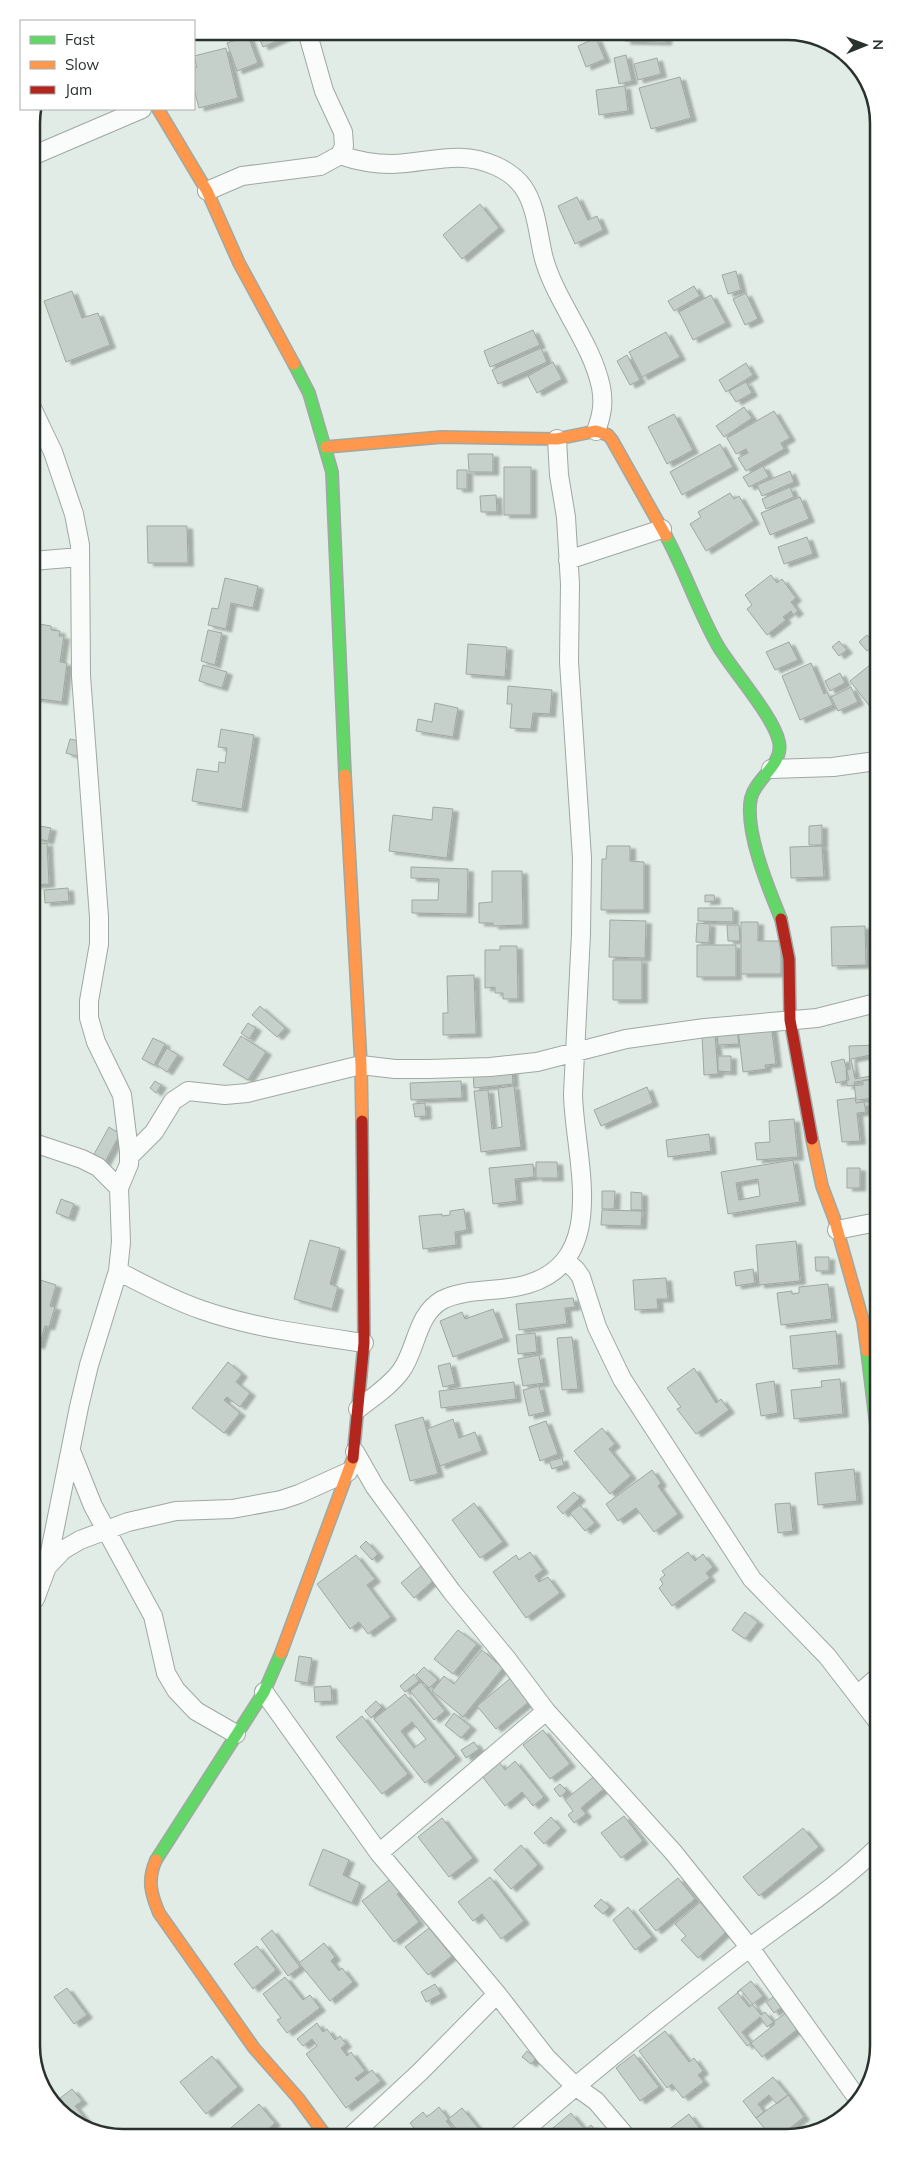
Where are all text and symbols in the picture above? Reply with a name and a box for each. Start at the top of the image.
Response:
legend [20,20,195,110]
north arrow [840,20,890,70]
text: Fast [65,30,95,49]
text: N [869,39,887,50]
text: Slow [65,55,99,74]
text: Jam [65,80,92,99]

